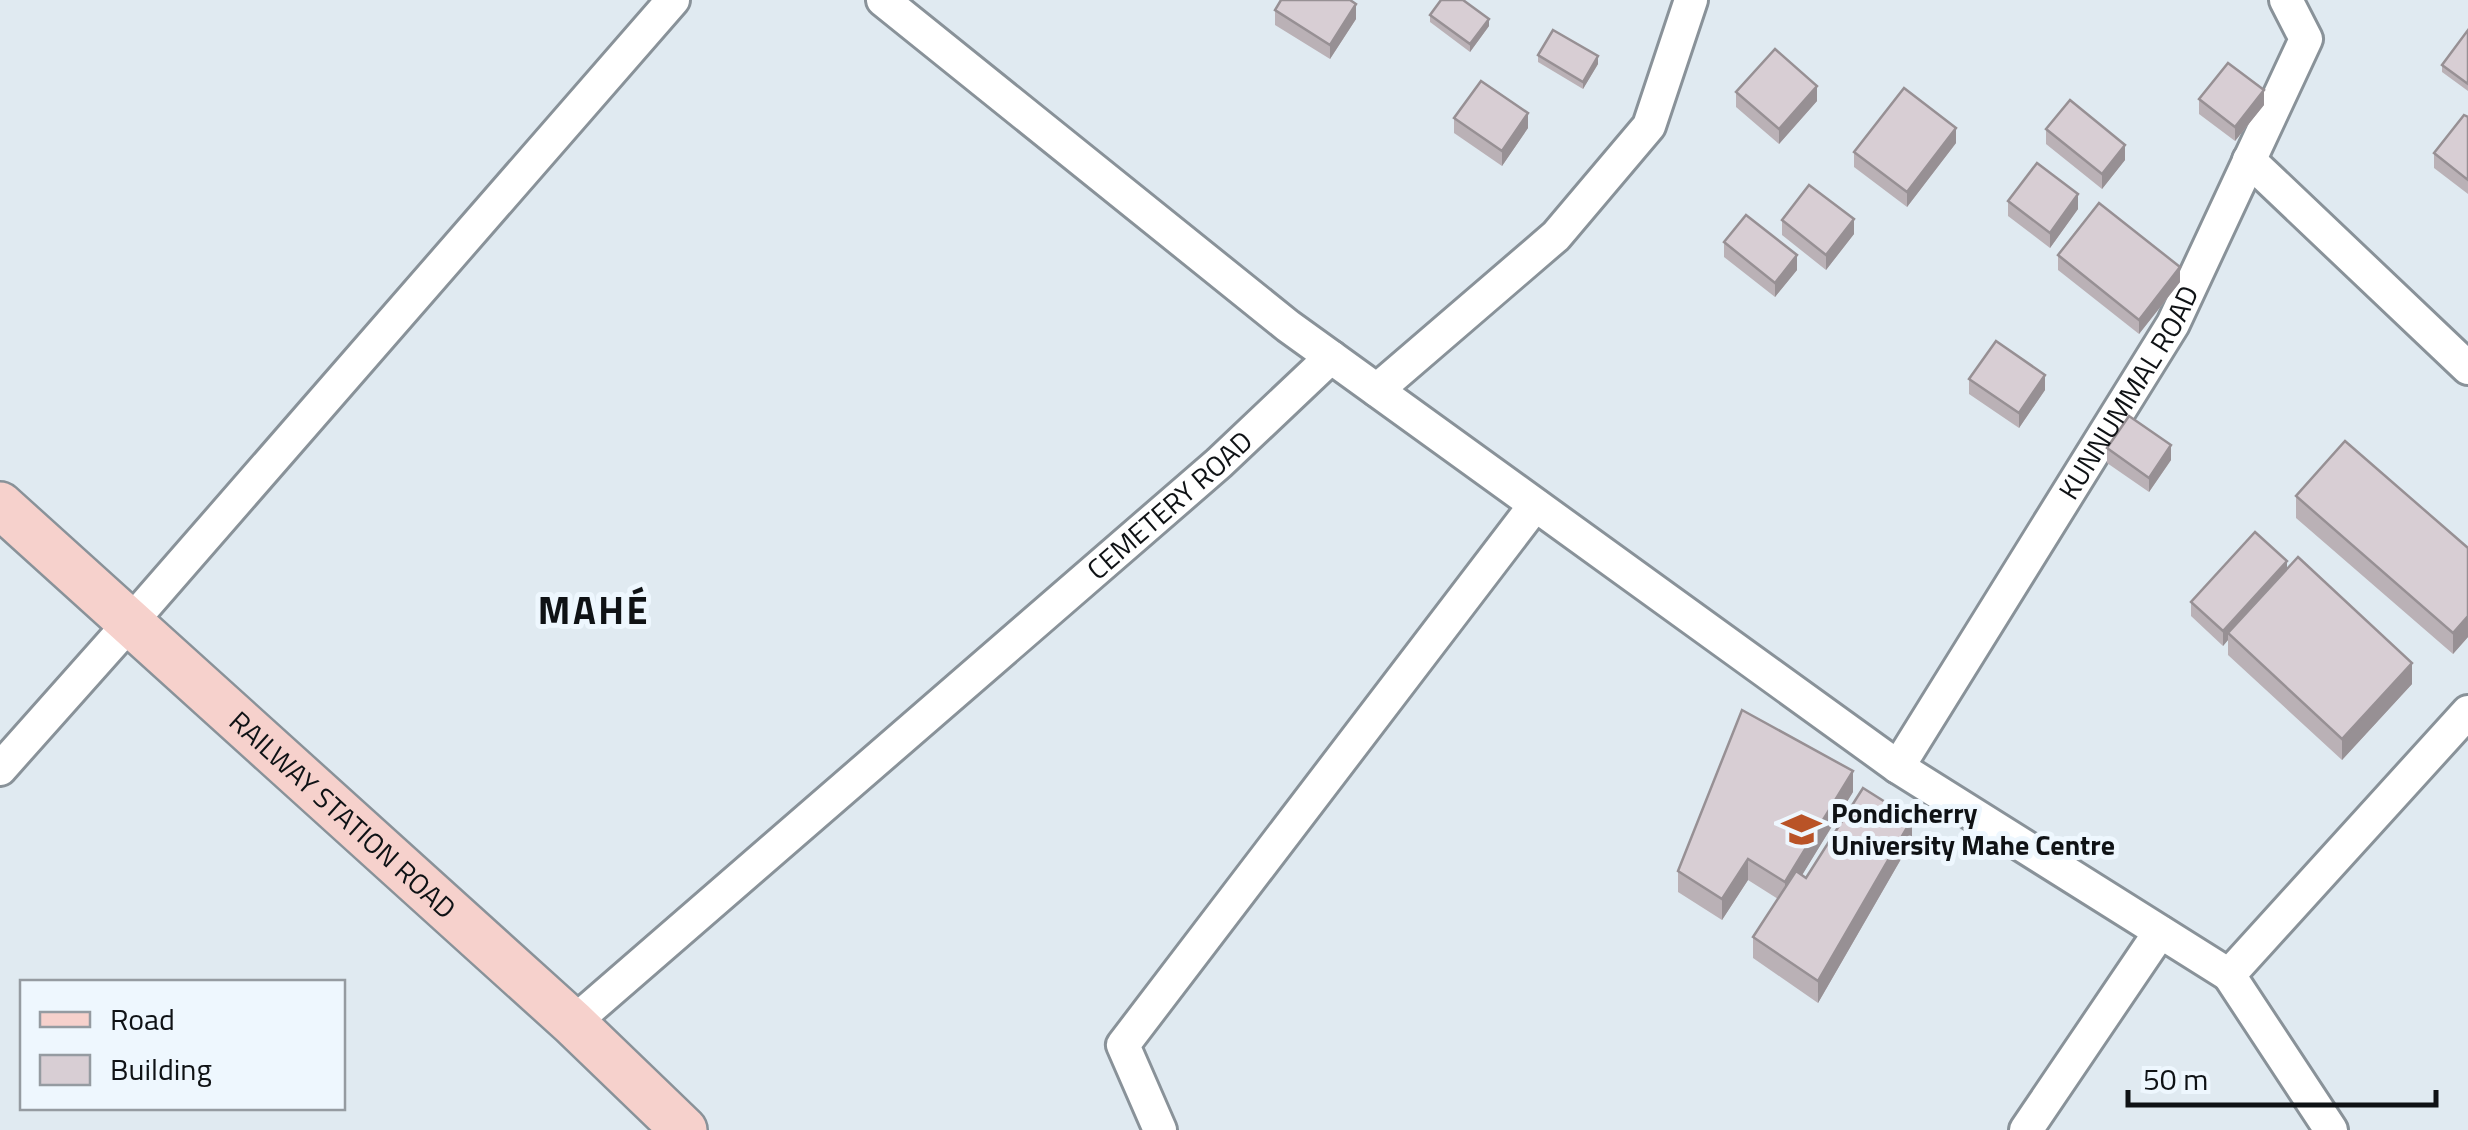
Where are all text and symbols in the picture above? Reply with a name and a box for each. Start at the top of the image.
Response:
street label: KUNNUMMAL ROAD [2047,278,2209,508]
street label: CEMETERY ROAD [1077,420,1262,590]
district label: MAHÉ [538,581,650,639]
street label: RAILWAY STATION ROAD [220,700,466,929]
place label: Pondicherry University Mahe Centre [1831,791,2115,866]
school or university icon: Pondicherry University Mahe Centre [1780,808,1822,850]
legend [20,980,345,1110]
text: Road [110,996,175,1042]
scale bar [2128,1045,2436,1107]
text: Building [110,1046,212,1092]
text: 50 m [2143,1056,2208,1102]

